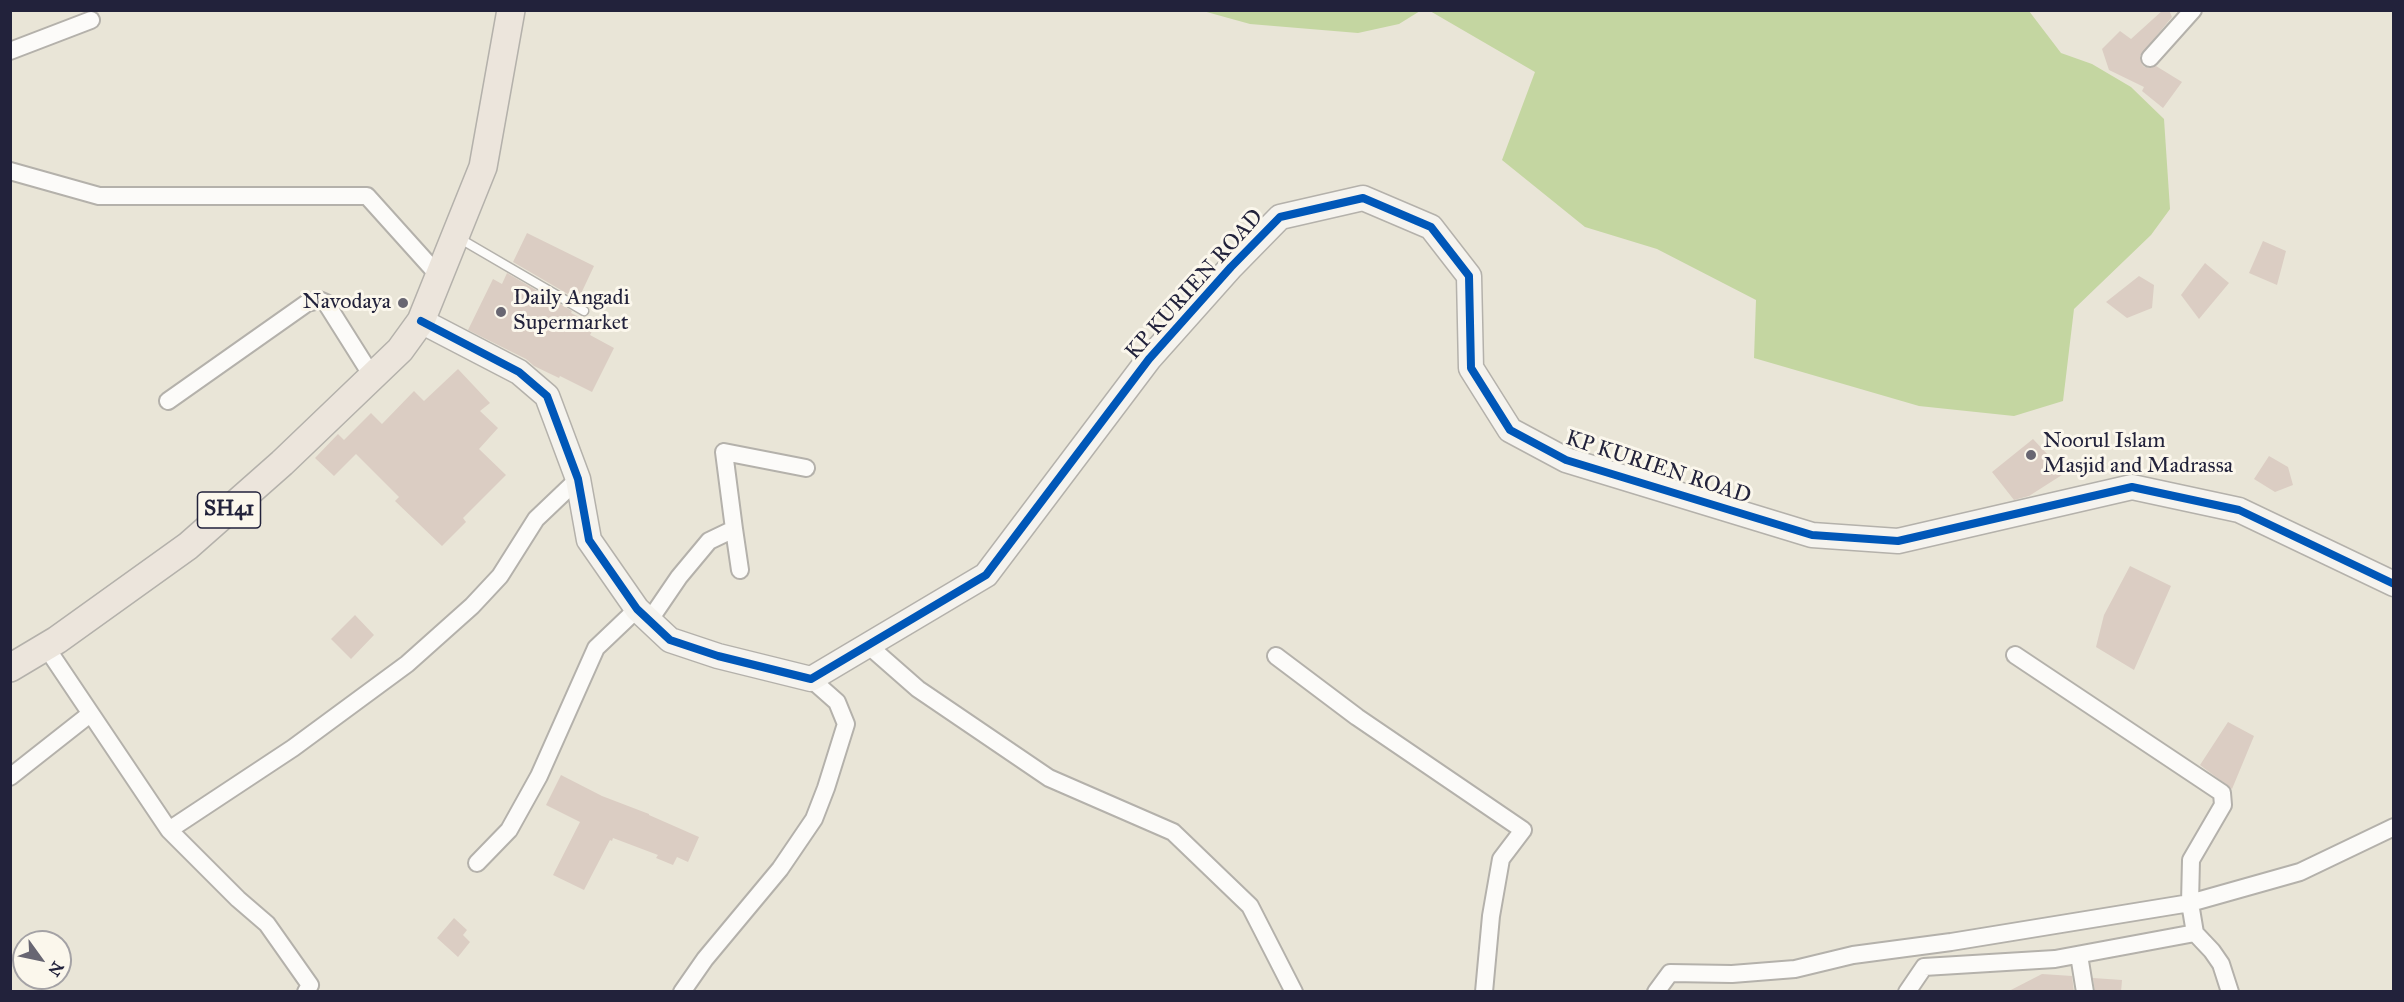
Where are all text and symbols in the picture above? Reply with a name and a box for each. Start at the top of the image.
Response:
street label: KP KURIEN ROAD [1121,204,1269,366]
place label: Daily Angadi Supermarket [513,286,630,338]
place label: Navodaya [303,290,391,316]
marker: Navodaya [396,296,410,310]
marker: Daily Angadi Supermarket [494,305,508,319]
street label: KP KURIEN ROAD [1562,426,1754,510]
place label: Noorul Islam Masjid and Madrassa [2043,429,2233,481]
marker: Noorul Islam Masjid and Madrassa [2024,448,2038,462]
road number: SH41 [198,492,260,528]
north arrow [12,930,72,990]
text: N [44,958,68,980]

